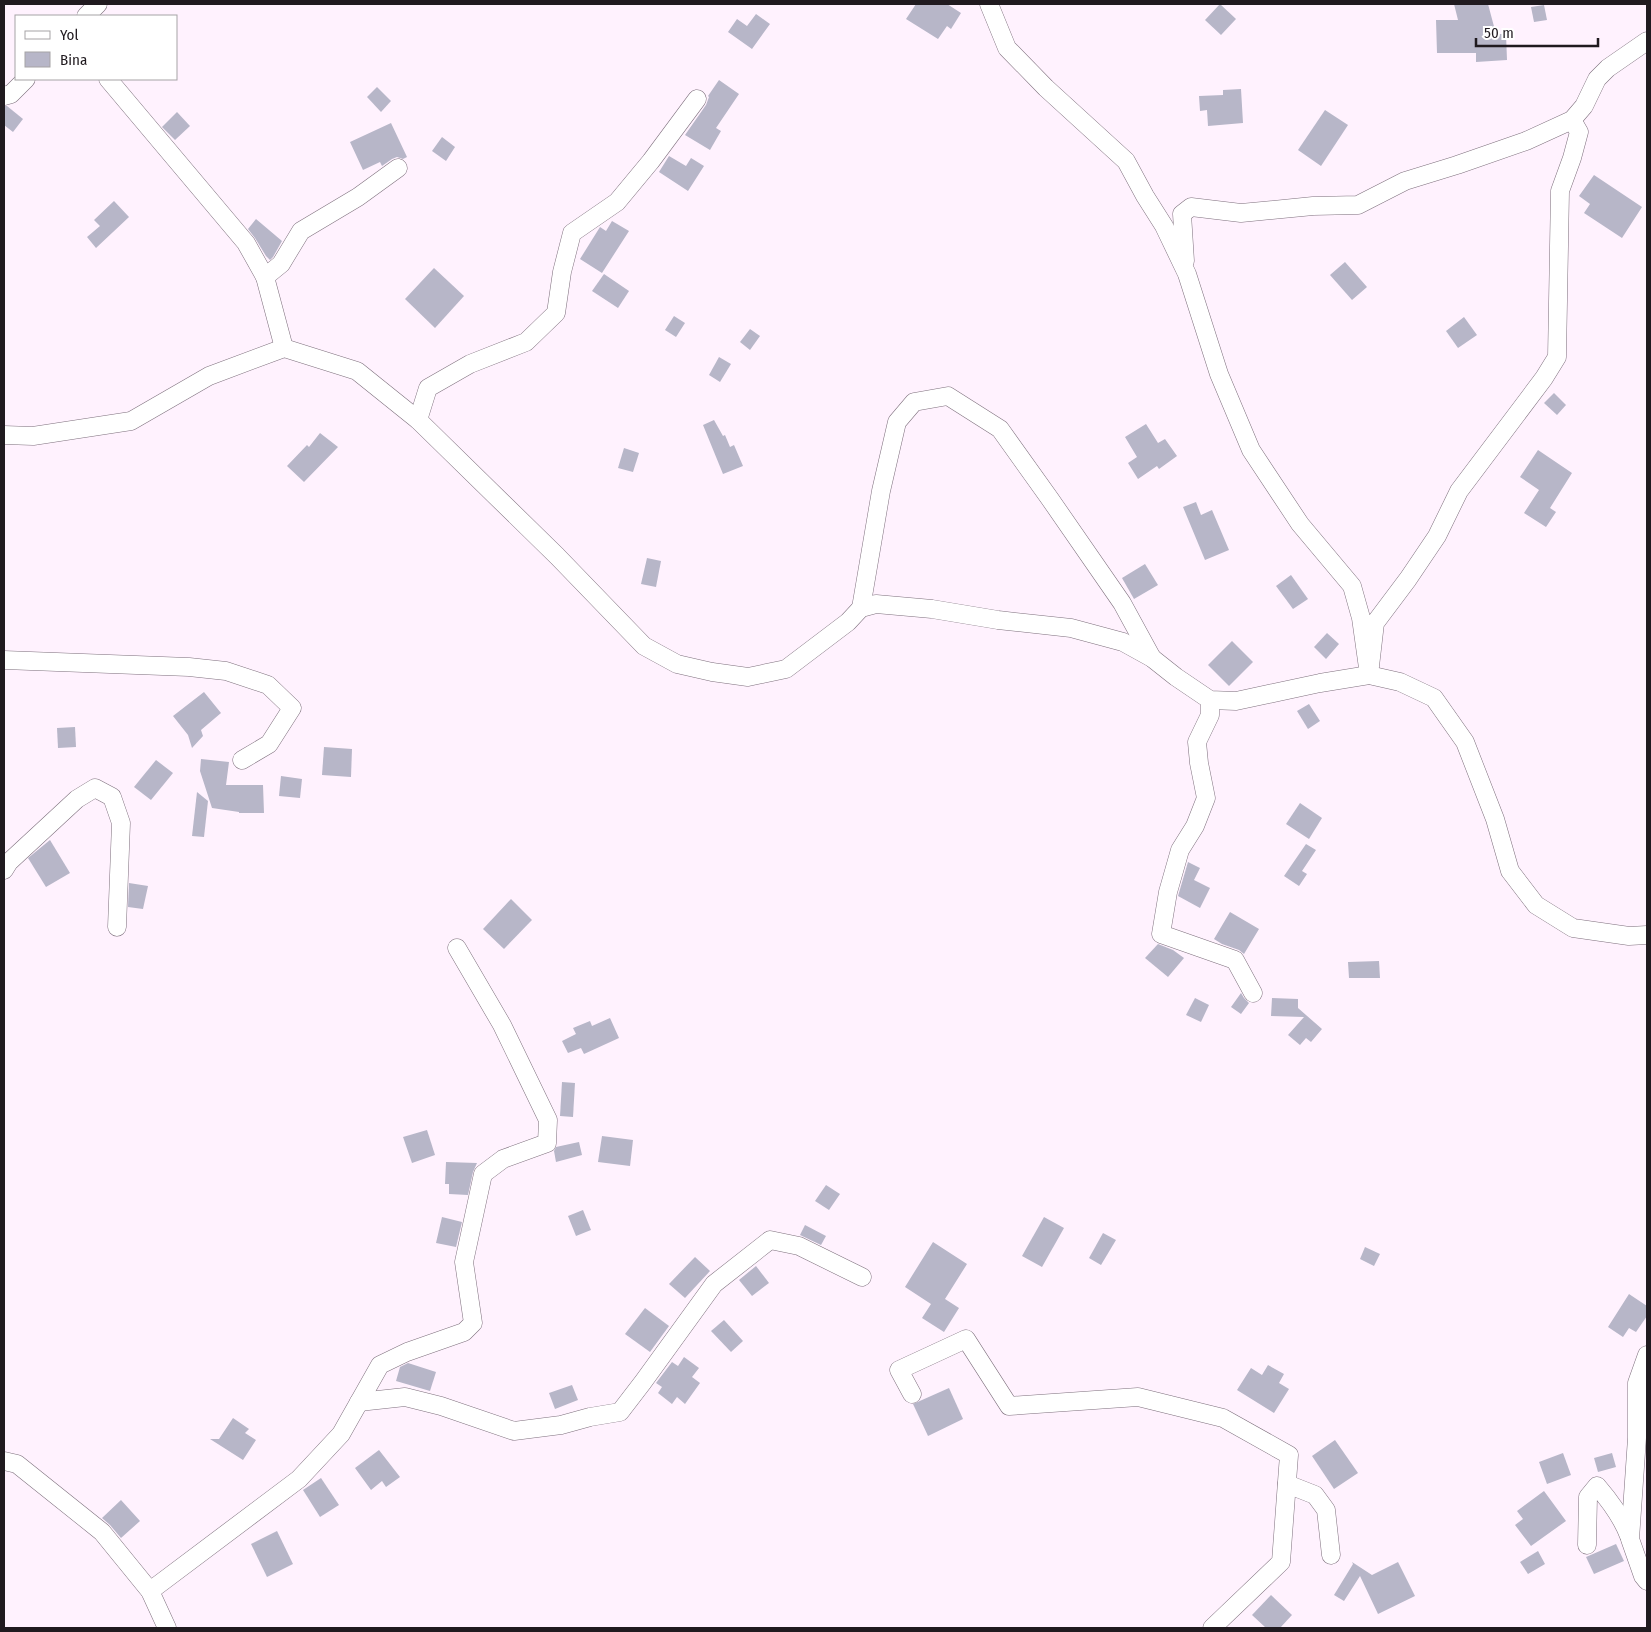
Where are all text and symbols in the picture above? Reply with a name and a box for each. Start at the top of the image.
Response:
legend [15,15,178,80]
scale bar [1476,15,1598,47]
text: 50 m [1484,24,1514,42]
text: Yol [60,26,78,44]
text: Bina [60,51,87,69]

